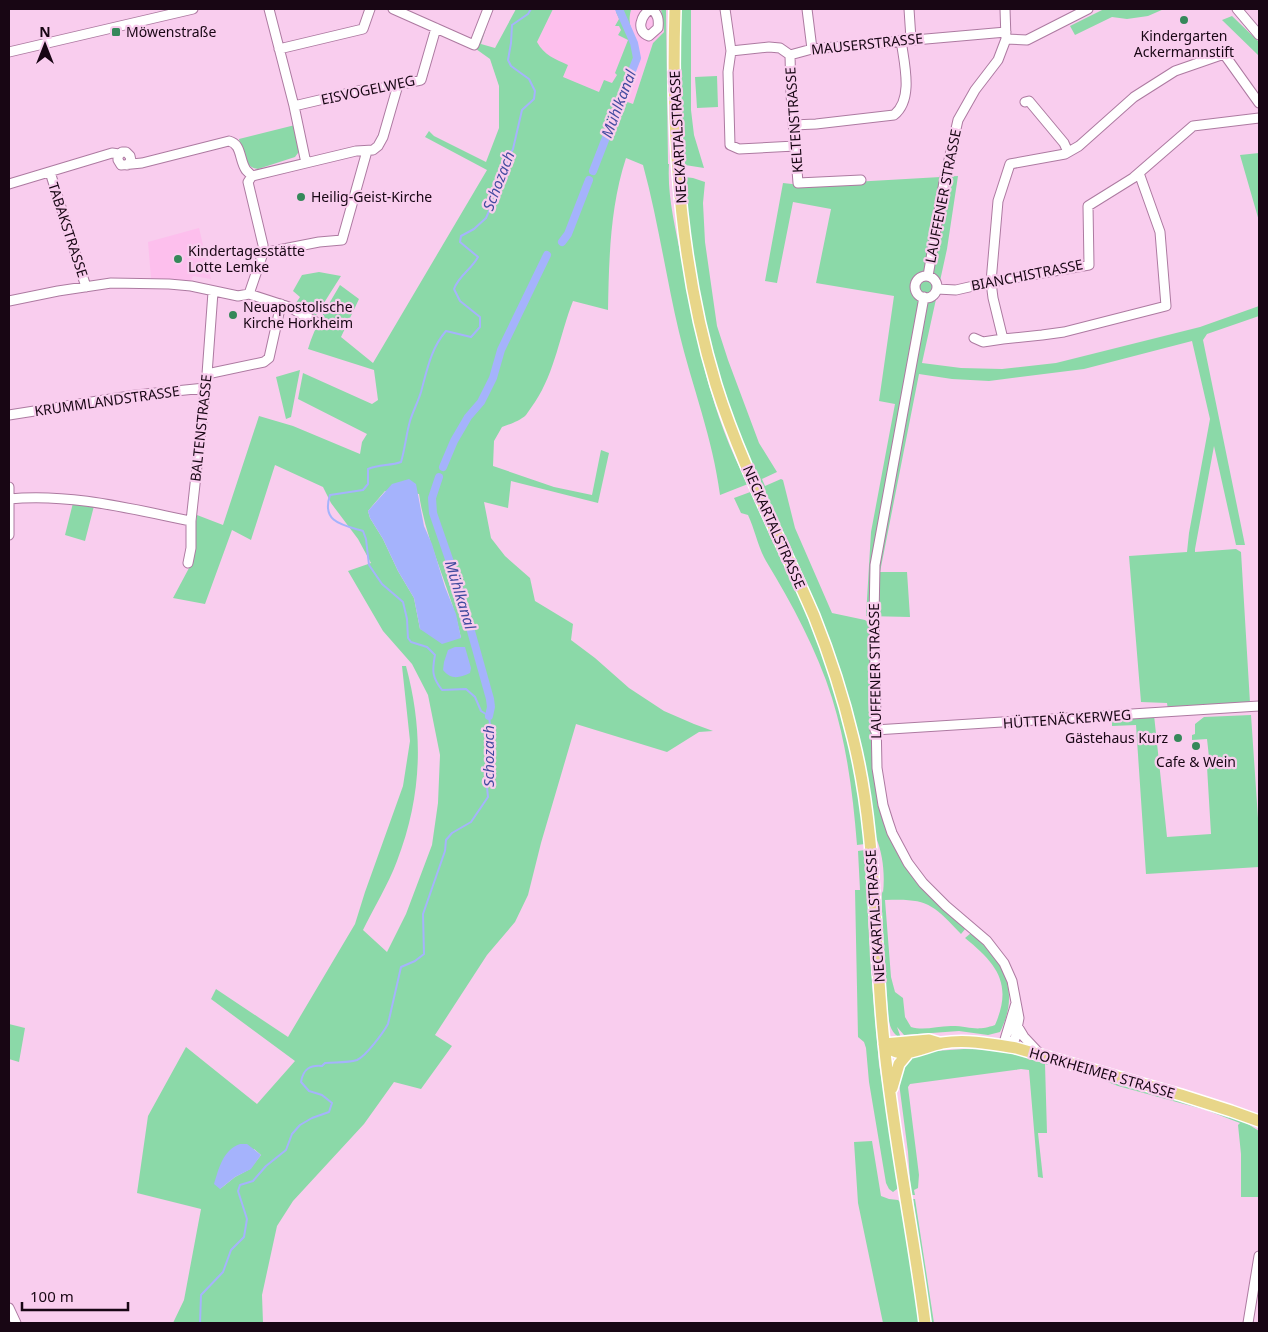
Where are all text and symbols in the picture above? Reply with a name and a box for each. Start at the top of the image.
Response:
marker: Kindergarten Ackermannstift [1178,14,1190,26]
north arrow [20,20,70,70]
text: N [39,22,51,41]
place label: Möwenstraße [126,22,216,41]
marker: Möwenstraße [110,26,122,38]
place label: Kindergarten Ackermannstift [1134,26,1234,61]
street label: MAUSERSTRASSE [810,28,924,59]
water label: Mühlkanal [596,66,641,140]
street label: KELTENSTRASSE [780,67,807,174]
street label: EISVOGELWEG [319,70,417,109]
street label: NECKARTALSTRASSE [665,70,690,204]
street label: LAUFFENER STRASSE [920,127,965,264]
water label: Schozach [478,148,519,213]
street label: TABAKSTRASSE [44,180,93,280]
place label: Heilig-Geist-Kirche [311,187,432,206]
marker: Heilig-Geist-Kirche [295,191,307,203]
place label: Kindertagesstätte Lotte Lemke [188,241,305,276]
marker: Kindertagesstätte Lotte Lemke [172,253,184,265]
street label: BIANCHISTRASSE [969,254,1085,295]
place label: Neuapostolische Kirche Horkheim [243,297,353,332]
marker: Neuapostolische Kirche Horkheim [227,309,239,321]
street label: BALTENSTRASSE [185,373,216,482]
street label: KRUMMLANDSTRASSE [33,381,181,420]
street label: NECKARTALSTRASSE [739,462,810,591]
water label: Mühlkanal [441,558,481,633]
street label: LAUFFENER STRASSE [864,603,885,739]
street label: HÜTTENÄCKERWEG [1002,705,1132,732]
water label: Schozach [478,725,498,787]
place label: Gästehaus Kurz [1065,728,1168,747]
marker: Gästehaus Kurz [1172,732,1184,744]
marker: Cafe & Wein [1190,740,1202,752]
place label: Cafe & Wein [1156,752,1236,771]
street label: NECKARTALSTRASSE [860,849,889,983]
street label: HORKHEIMER STRASSE [1027,1043,1177,1102]
scale bar [22,1280,129,1312]
text: 100 m [30,1286,74,1306]

